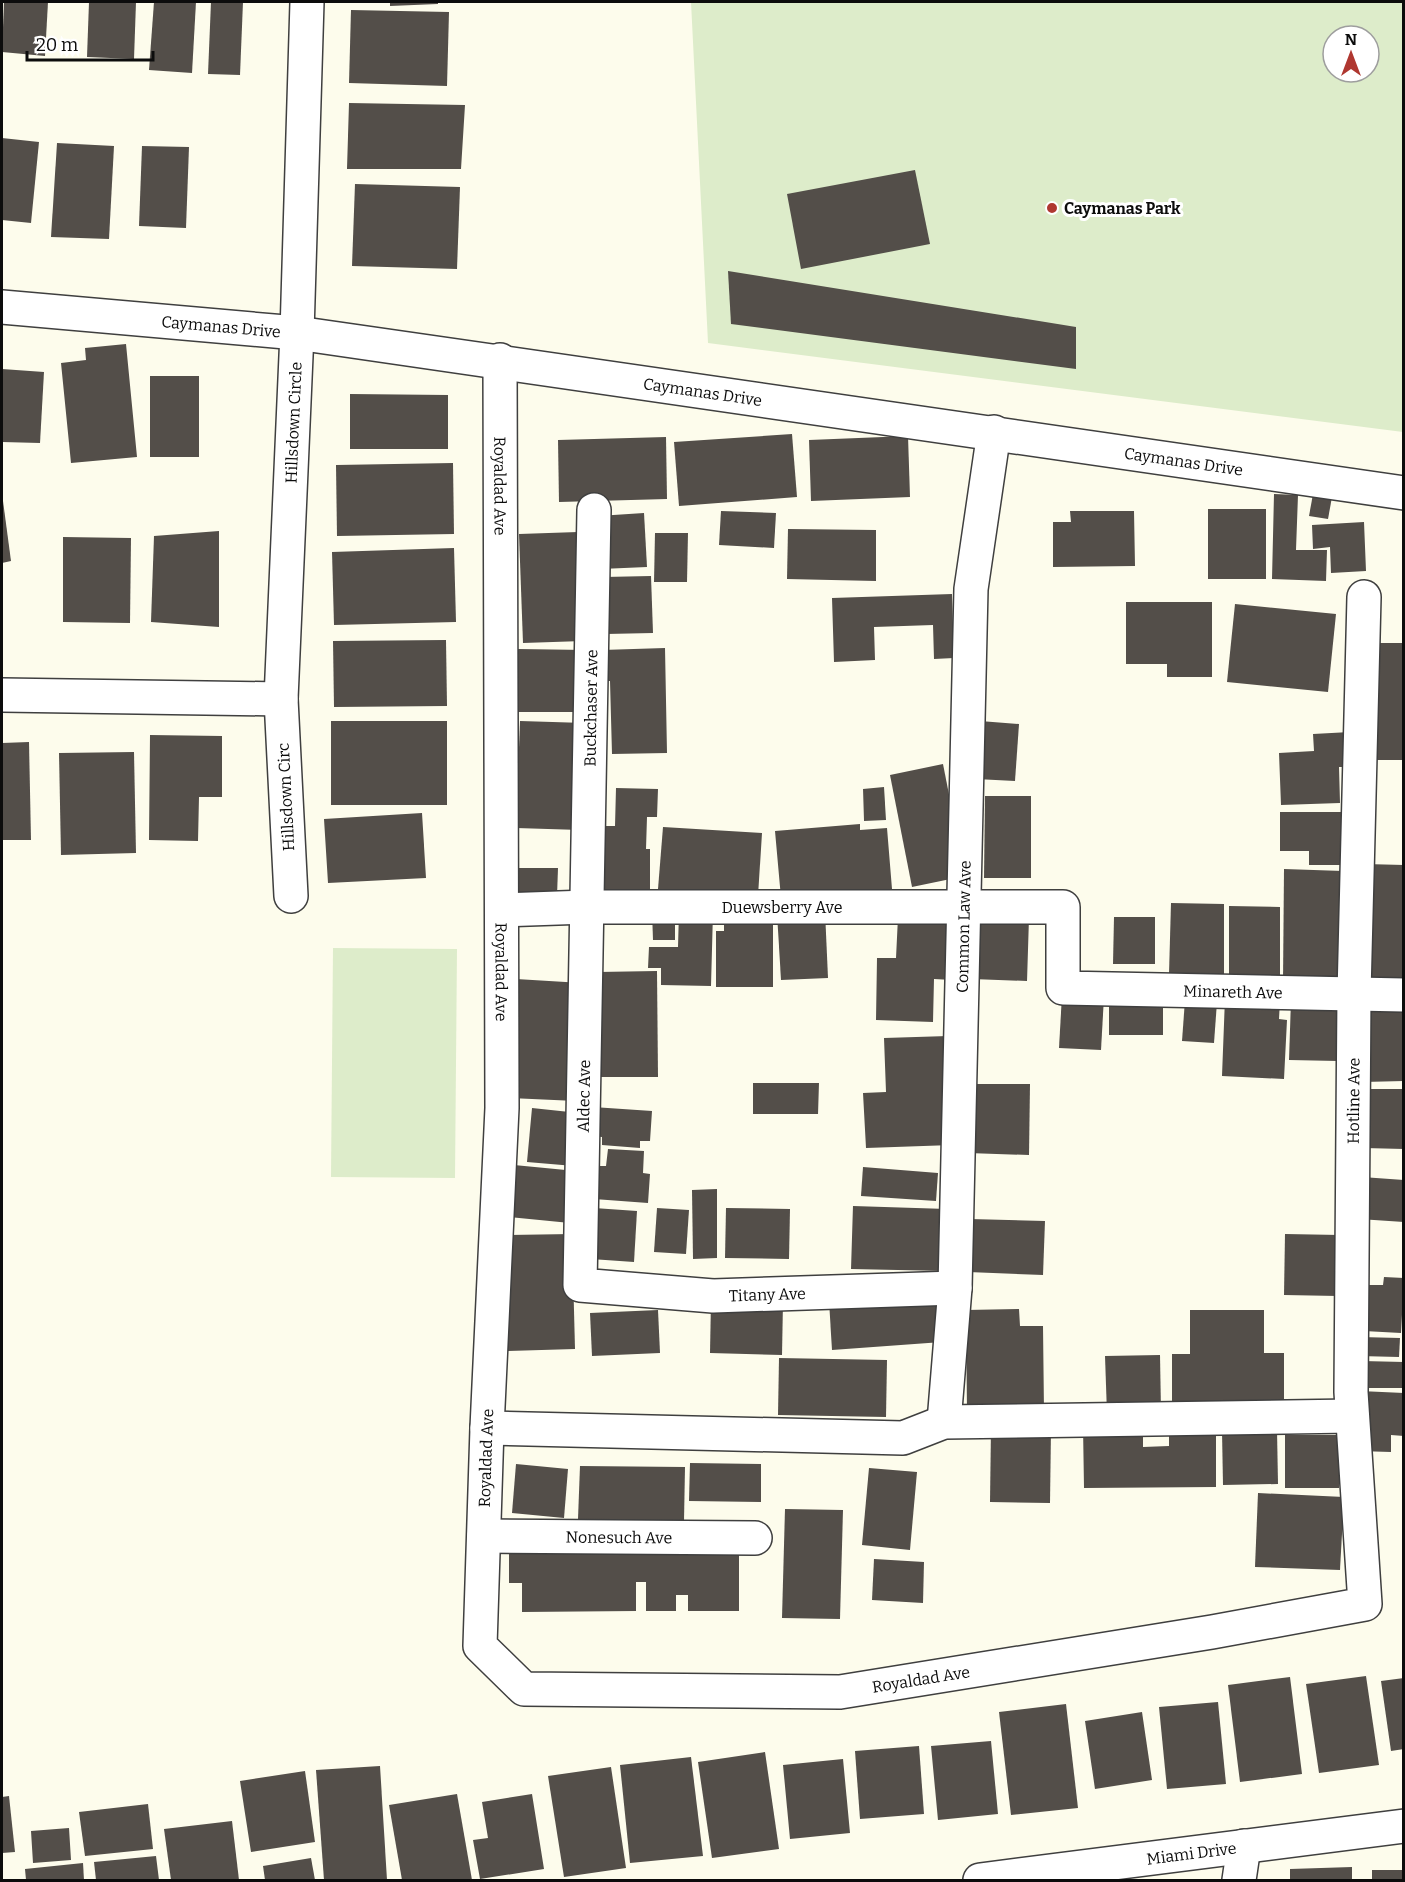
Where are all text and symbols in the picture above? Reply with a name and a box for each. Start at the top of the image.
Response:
scale bar [27,24,153,62]
north arrow [1321,24,1381,84]
text: N [1345,30,1357,49]
text: 20 m [36,34,78,56]
place label: Caymanas Park [1064,199,1181,218]
marker: Caymanas Park [1045,201,1059,215]
street label: Caymanas Drive [161,312,282,341]
street label: Hillsdown Circle [281,361,305,484]
street label: Caymanas Drive [642,374,763,410]
street label: Royaldad Ave [491,437,510,535]
street label: Caymanas Drive [1123,443,1244,479]
street label: Buckchaser Ave [580,649,602,767]
street label: Hillsdown Circ [274,742,298,852]
street label: Common Law Ave [952,860,974,993]
street label: Duewsberry Ave [721,898,843,917]
street label: Royaldad Ave [492,923,511,1021]
street label: Minareth Ave [1183,981,1283,1002]
street label: Hotline Ave [1343,1058,1363,1144]
street label: Aldec Ave [574,1059,594,1133]
street label: Titany Ave [729,1283,806,1305]
street label: Royaldad Ave [475,1408,497,1508]
street label: Nonesuch Ave [566,1527,672,1547]
street label: Royaldad Ave [871,1662,971,1696]
street label: Miami Drive [1145,1838,1237,1868]

